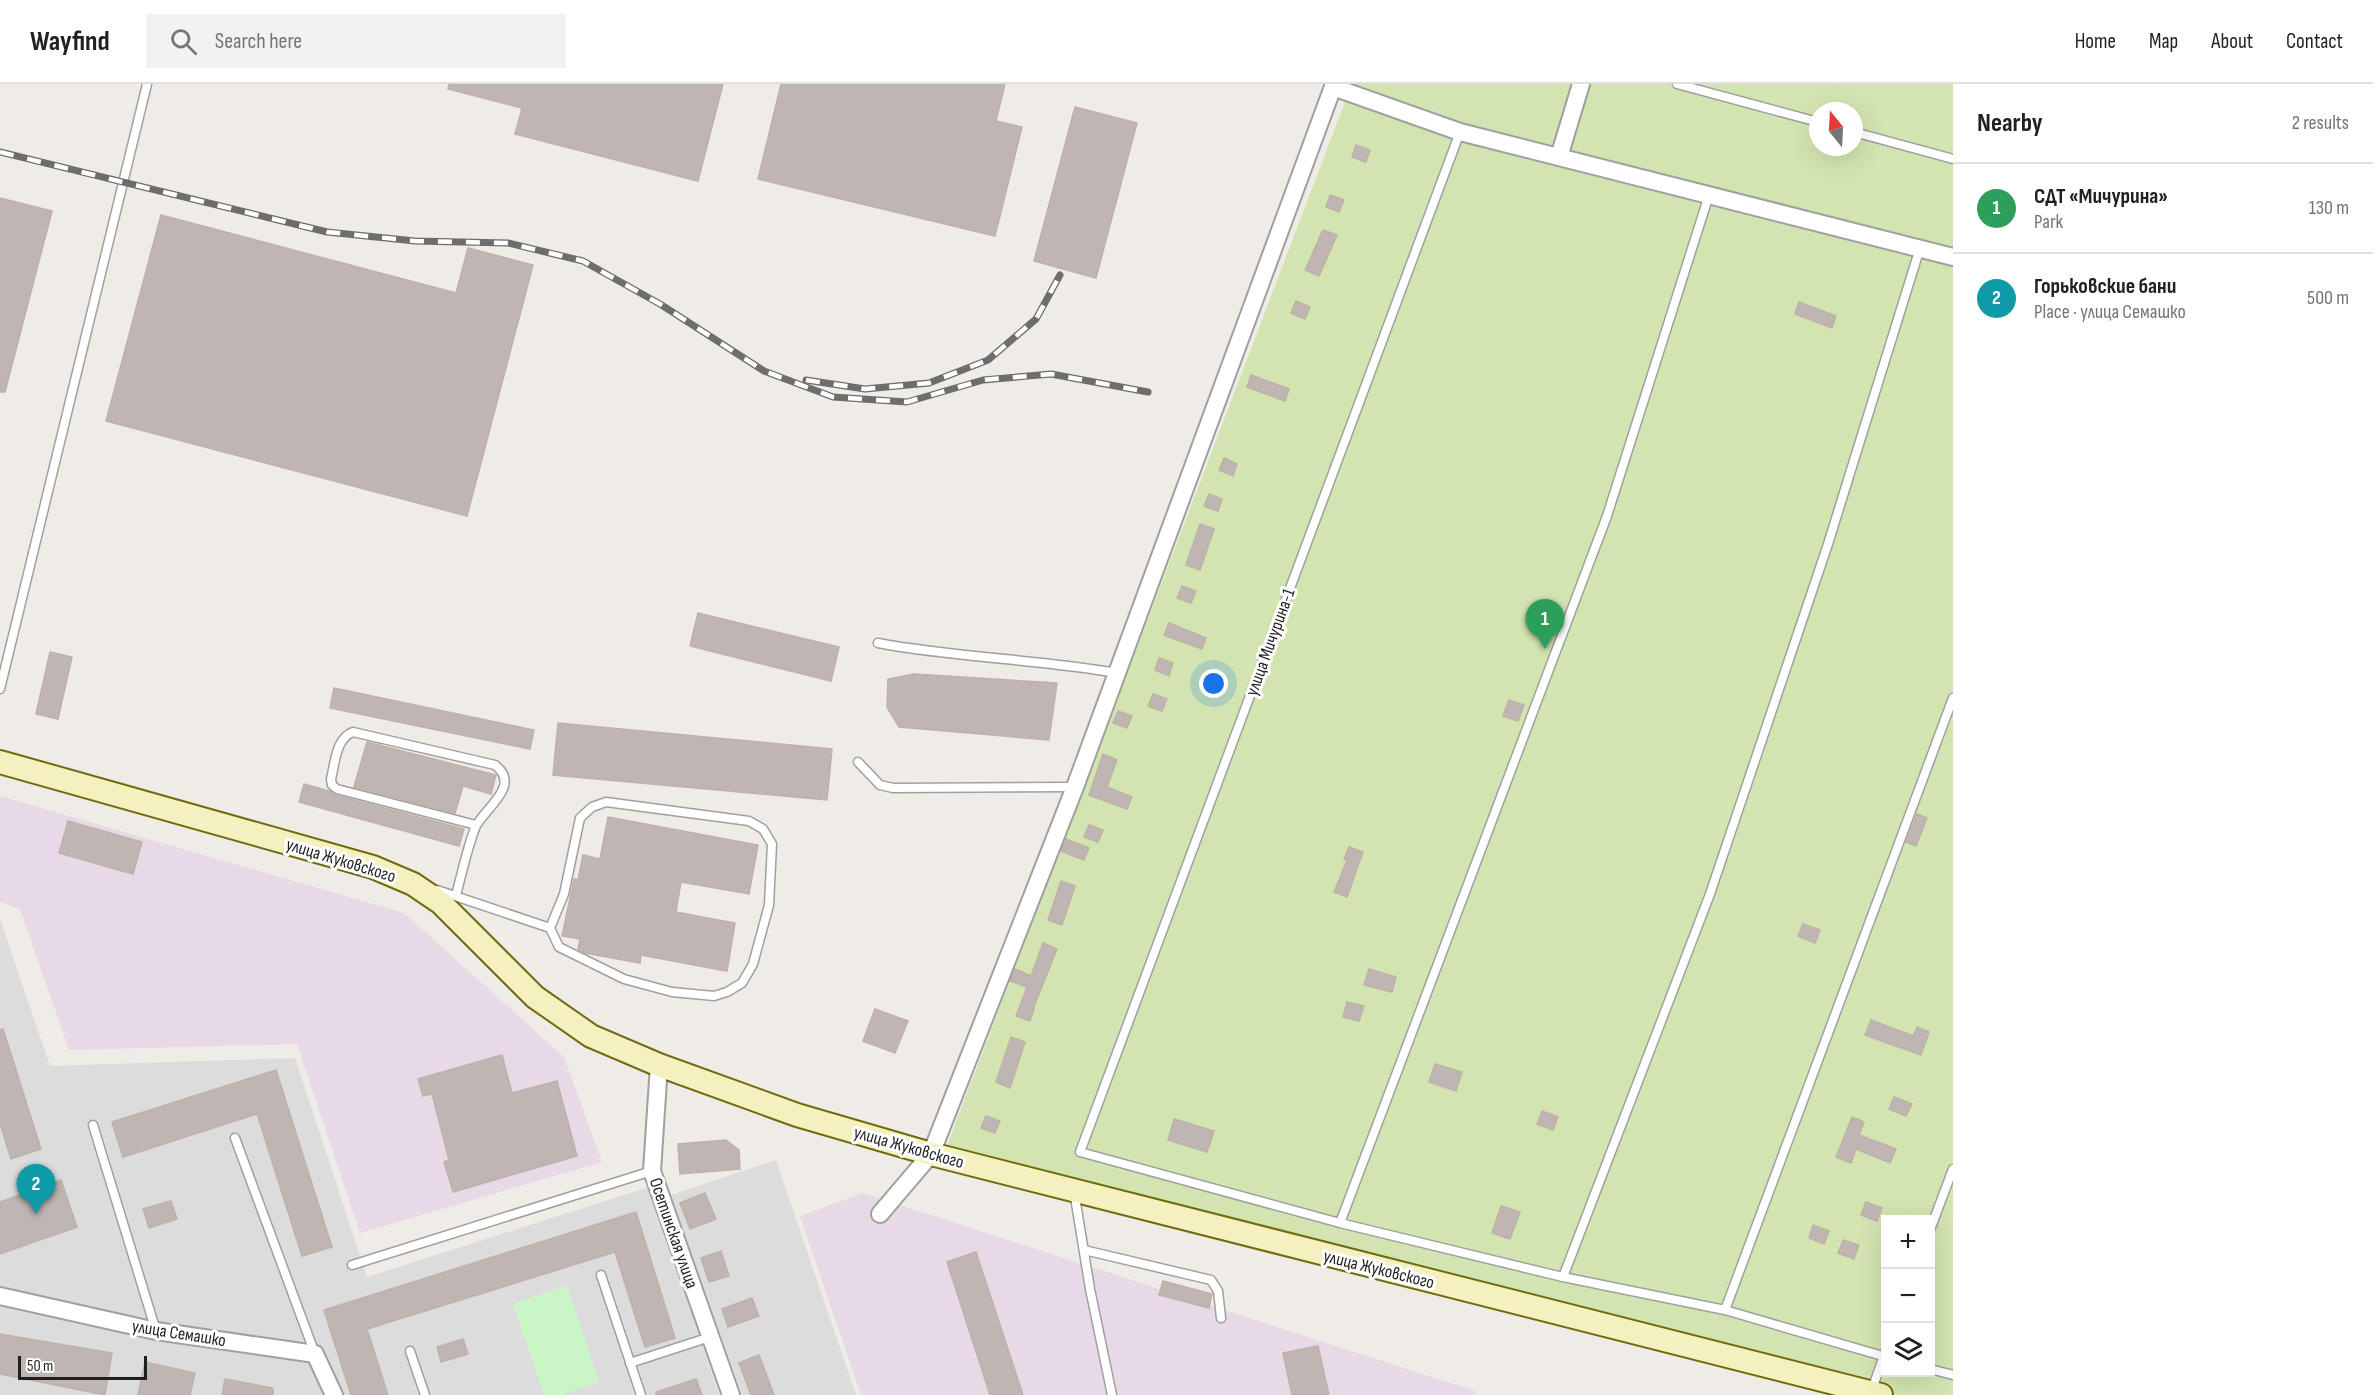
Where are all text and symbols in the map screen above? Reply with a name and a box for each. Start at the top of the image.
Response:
search box [146,14,566,68]
text: Wayfind [30,25,110,58]
icon: search [167,25,200,58]
text: Search here [215,28,302,55]
text: Home [2075,29,2116,54]
text: Map [2149,29,2178,54]
text: About [2211,29,2253,54]
text: Contact [2286,29,2343,54]
north arrow [1809,102,1863,156]
text: Nearby [1977,108,2043,139]
text: 2 results [2292,111,2349,135]
text: СДТ «Мичурина» [2034,183,2168,210]
text: 1 [1993,196,2000,220]
text: 130 m [2309,196,2349,220]
text: Park [2034,210,2063,234]
text: Горьковские бани [2034,273,2176,300]
text: 2 [1992,286,2001,310]
text: 500 m [2307,286,2349,310]
text: Place · улица Семашко [2034,300,2186,324]
street label: улица Мичурина-1 [1241,585,1300,699]
pin: 1 [1526,600,1564,649]
your location [1199,669,1228,698]
street label: улица Жуковского [284,834,398,887]
street label: улица Жуковского [851,1122,966,1173]
pin: 2 [16,1164,56,1214]
street label: Осетинская улица [645,1175,702,1291]
map controls [1881,1215,1935,1377]
button: + [1881,1215,1935,1269]
street label: улица Жуковского [1321,1246,1436,1293]
button: − [1881,1269,1935,1323]
street label: улица Семашко [130,1316,227,1351]
button: layers [1881,1323,1935,1377]
scale bar [18,1353,147,1380]
text: 50 m [27,1357,53,1376]

